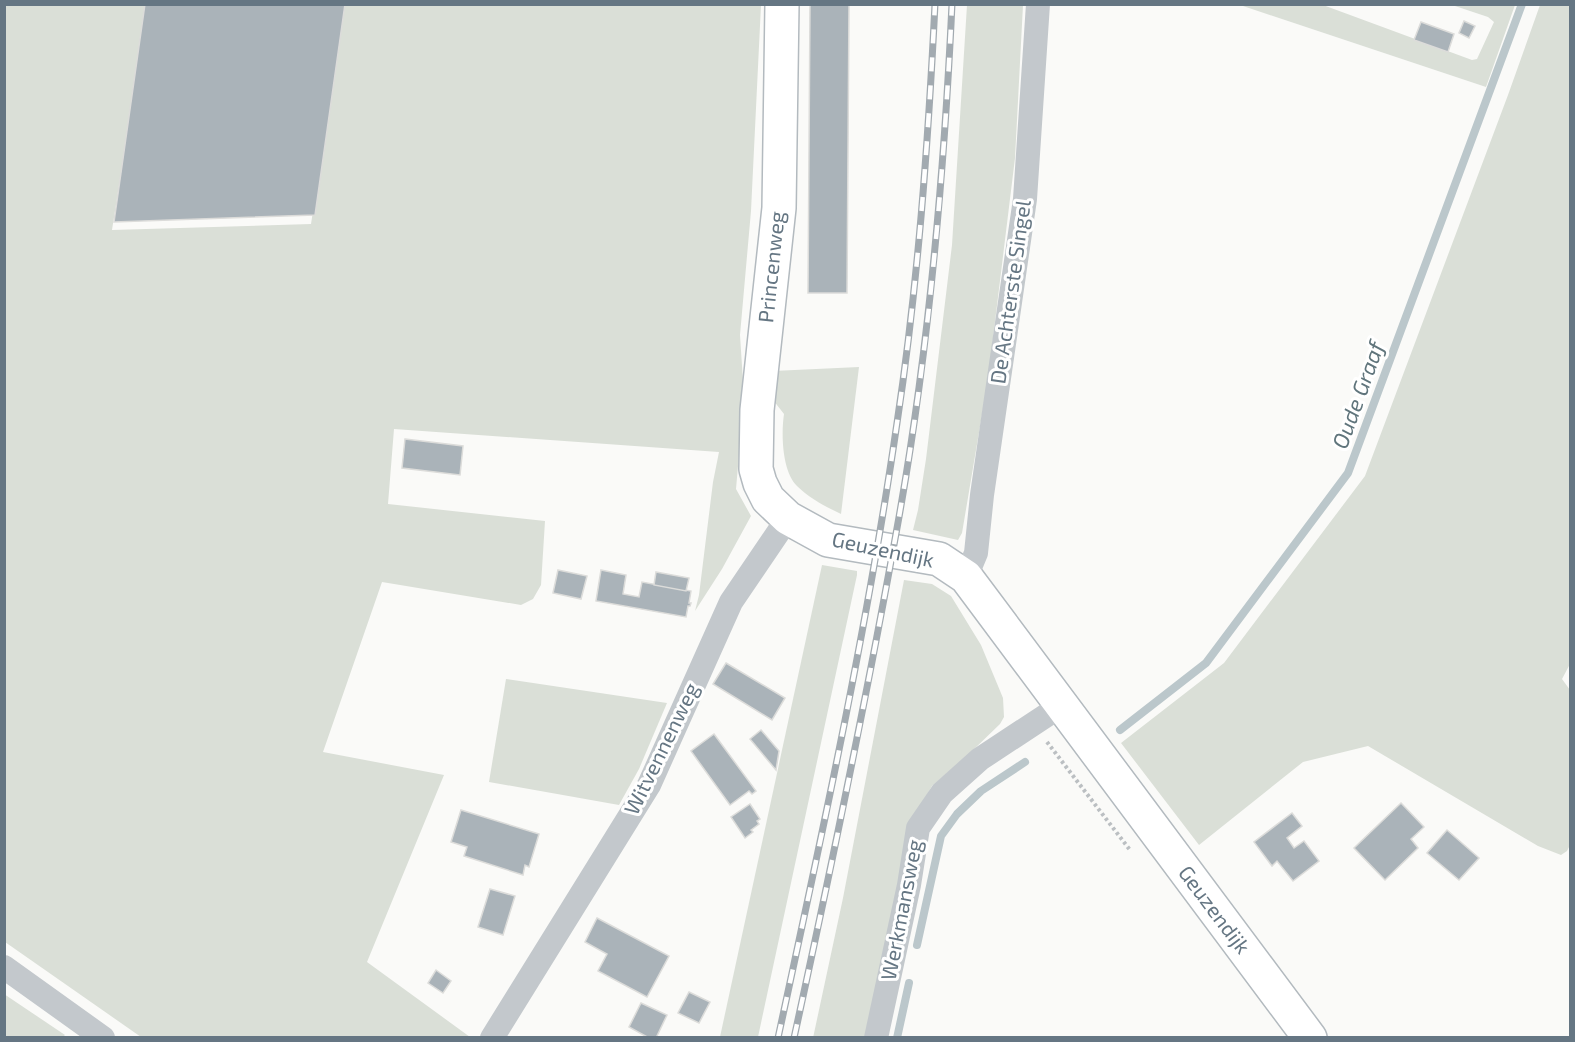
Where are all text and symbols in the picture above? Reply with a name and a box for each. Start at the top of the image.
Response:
street label: De Achterste Singel [984,197,1035,385]
street label: Princenweg [752,210,789,324]
water label: Oude Graaf [1326,336,1389,452]
street label: Geuzendijk [830,526,937,573]
street label: Witvennenweg [618,678,703,818]
street label: Werkmansweg [875,837,926,982]
street label: Geuzendijk [1173,860,1257,959]

